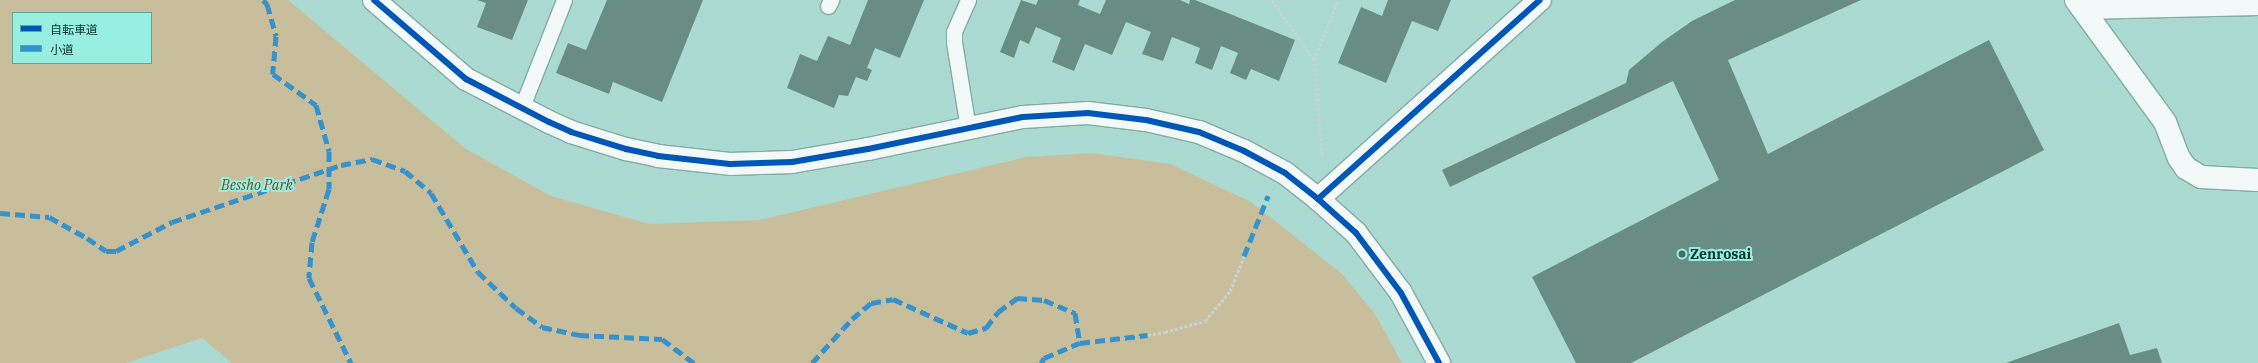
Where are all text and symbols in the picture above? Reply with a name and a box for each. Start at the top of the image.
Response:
legend [12,12,152,64]
text: 自転車道 [50,22,98,37]
text: 小道 [50,42,74,57]
park label: Bessho Park [221,177,293,193]
place label: Zenrosai [1690,246,1751,262]
marker: Zenrosai [1677,249,1687,259]

